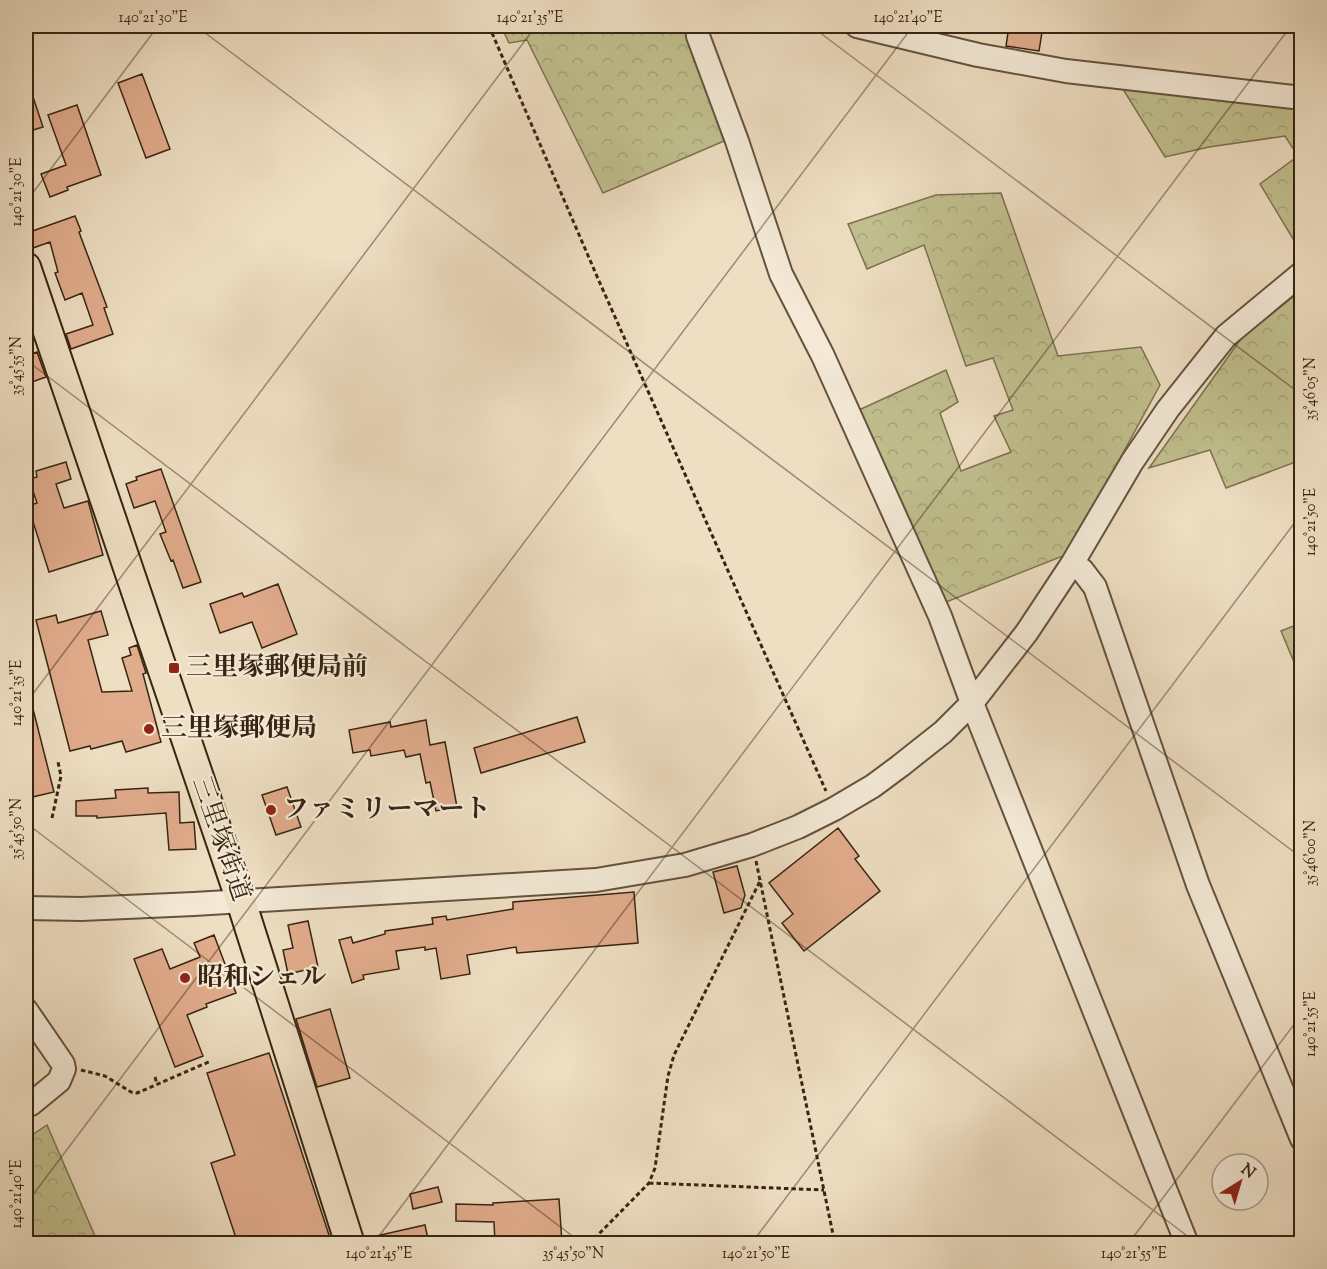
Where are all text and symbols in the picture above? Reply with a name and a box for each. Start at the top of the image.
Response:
text: 140°21'30"E [119,8,187,29]
text: 140°21'35"E [497,8,563,29]
text: 140°21'40"E [874,8,942,29]
text: 140°21'30"E [7,158,28,226]
text: 35°45'55"N [7,336,28,396]
text: 35°46'05"N [1301,357,1322,421]
text: 140°21'50"E [1301,488,1322,556]
place label: 三里塚郵便局前 [186,650,368,687]
text: 140°21'35"E [7,660,28,726]
marker: 三里塚郵便局前 [167,661,181,675]
place label: 三里塚郵便局 [161,711,317,748]
marker: 三里塚郵便局 [142,722,156,736]
street label: 三里塚街道 [181,772,259,906]
place label: ファミリーマート [283,792,490,829]
text: 35°45'50"N [7,798,28,860]
marker: ファミリーマート [264,803,278,817]
text: 35°46'00"N [1301,820,1322,886]
place label: 昭和シェル [197,960,326,997]
marker: 昭和シェル [178,971,192,985]
text: 140°21'55"E [1301,991,1322,1057]
north arrow [1210,1152,1270,1212]
text: N [1235,1159,1260,1185]
text: 140°21'40"E [7,1160,28,1228]
text: 140°21'45"E [346,1244,412,1265]
text: 35°45'50"N [542,1244,604,1265]
text: 140°21'50"E [722,1244,790,1265]
text: 140°21'55"E [1101,1244,1167,1265]

